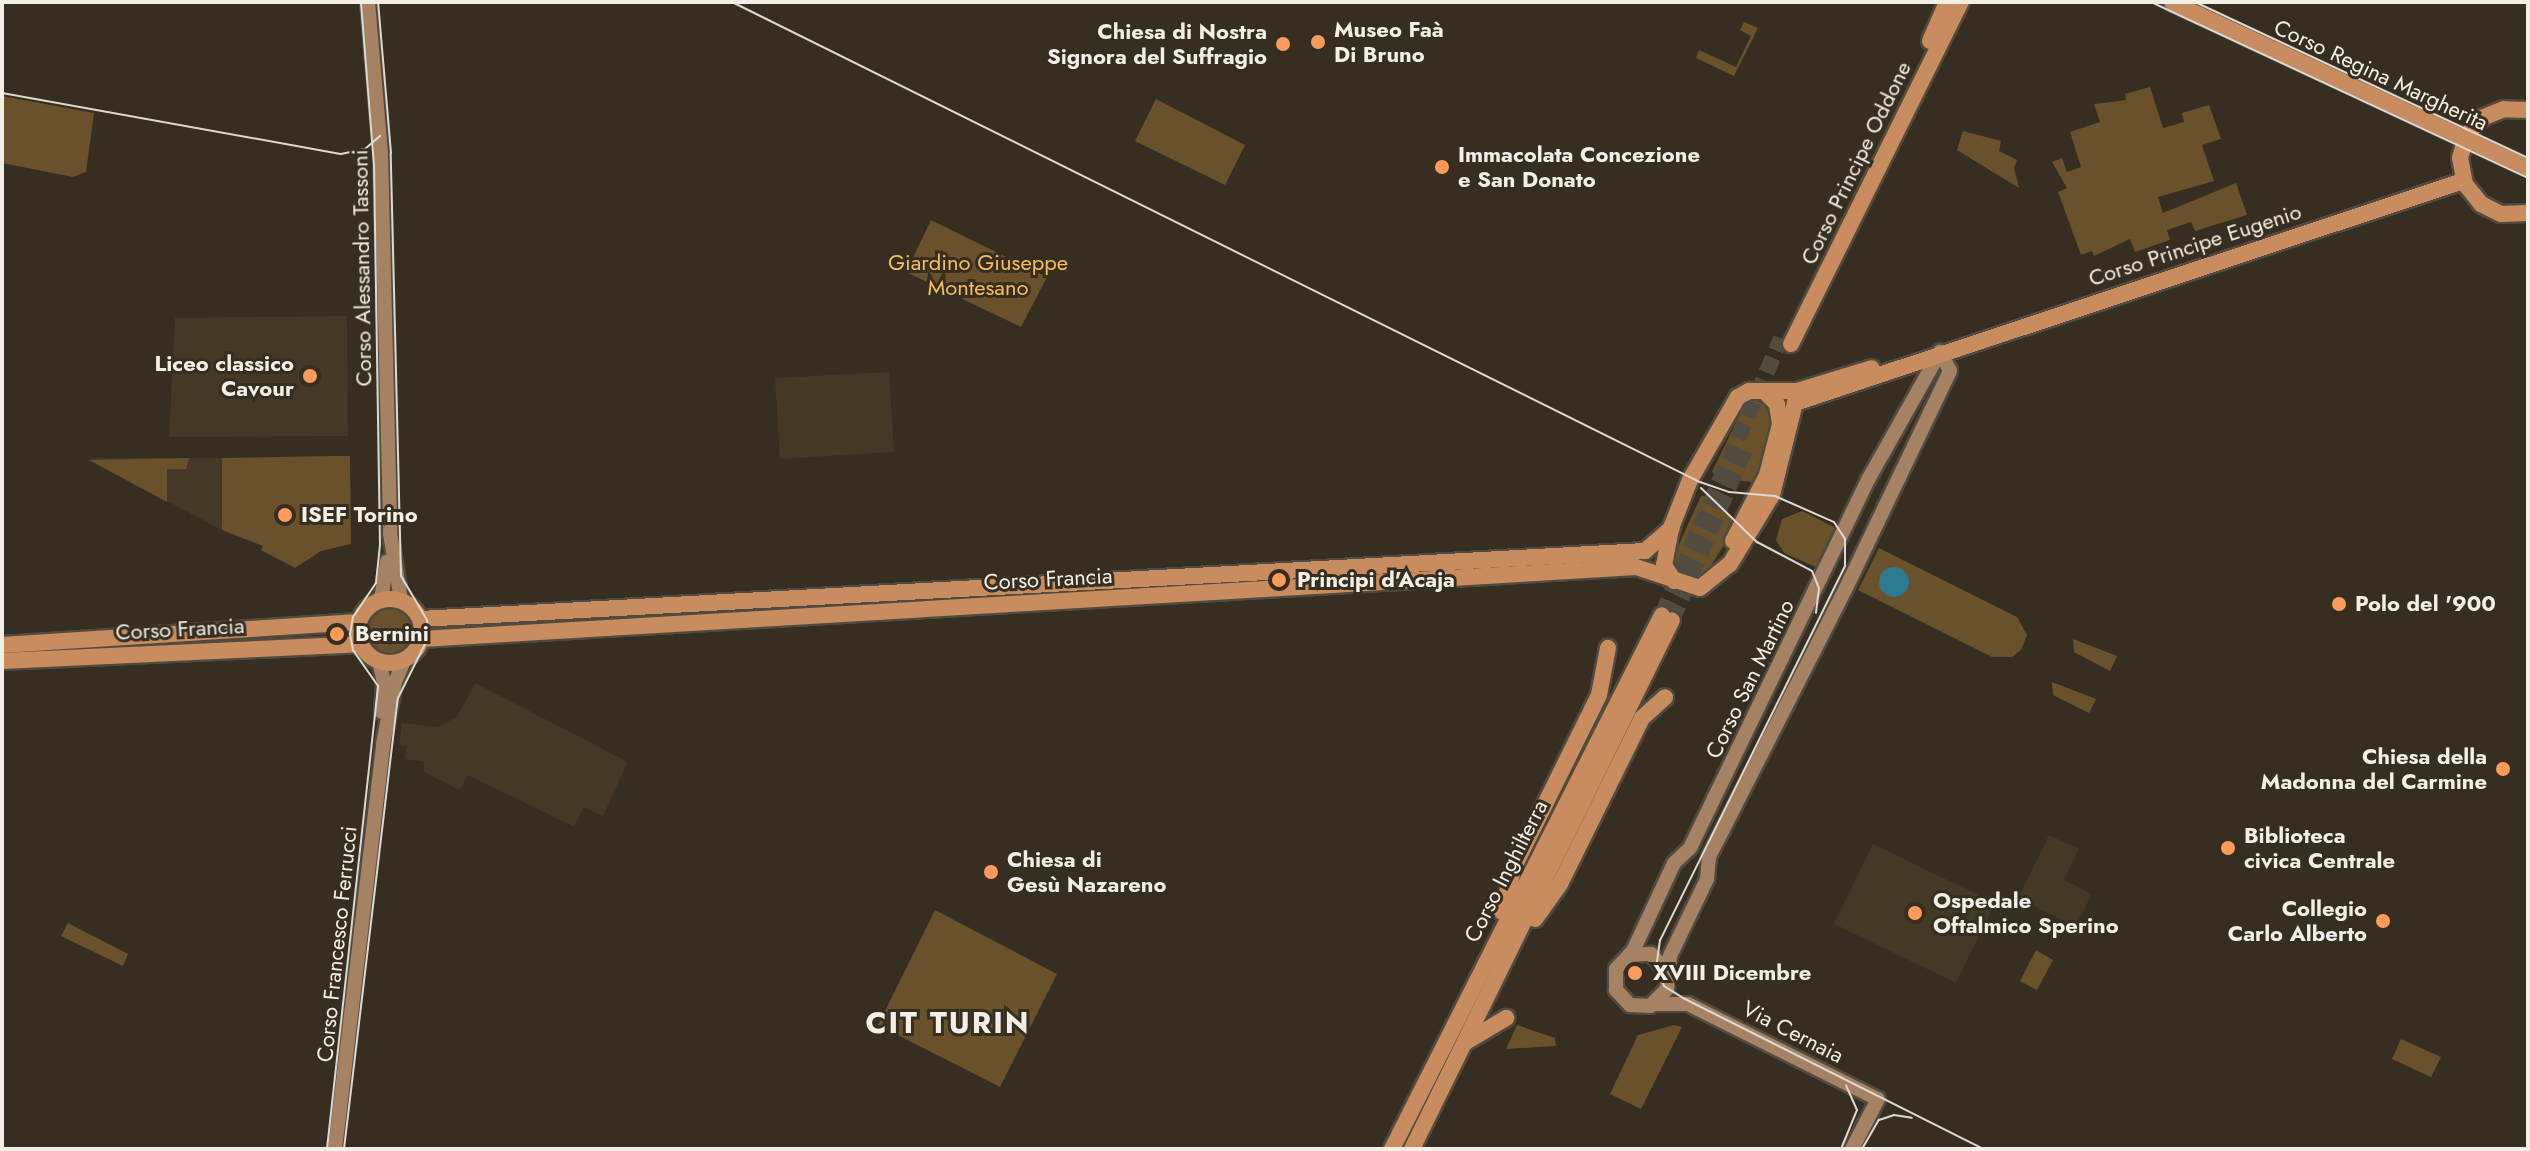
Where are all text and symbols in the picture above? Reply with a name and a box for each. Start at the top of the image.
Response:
street label: Corso Regina Margherita [2270,14,2492,136]
place label: Museo Faà Di Bruno [1334,16,1444,68]
place label: Chiesa di Nostra Signora del Suffragio [1047,18,1267,70]
marker: Museo Faà Di Bruno [1309,33,1327,51]
marker: Chiesa di Nostra Signora del Suffragio [1274,35,1292,53]
street label: Corso Principe Oddone [1795,57,1917,269]
place label: Immacolata Concezione e San Donato [1458,141,1700,192]
street label: Corso Alessandro Tassoni [347,149,377,387]
marker: Immacolata Concezione e San Donato [1433,158,1451,176]
street label: Corso Principe Eugenio [2085,198,2305,292]
park label: Giardino Giuseppe Montesano [888,249,1068,300]
place label: Liceo classico Cavour [155,350,294,402]
marker: Liceo classico Cavour [301,367,319,385]
place label: ISEF Torino [301,502,418,528]
marker: ISEF Torino [276,506,294,524]
street label: Corso Francia [983,562,1113,596]
place label: Principi d'Acaja [1297,567,1455,593]
marker: Principi d'Acaja [1268,569,1290,591]
place label: Polo del '900 [2355,591,2496,617]
street label: Corso San Martino [1700,595,1800,763]
marker: Polo del '900 [2330,595,2348,613]
street label: Corso Francia [115,612,245,646]
place label: Bernini [355,621,429,647]
marker: Bernini [326,623,348,645]
place label: Chiesa della Madonna del Carmine [2261,743,2487,794]
marker: Chiesa della Madonna del Carmine [2494,760,2512,778]
street label: Corso Inghilterra [1459,795,1553,947]
place label: Biblioteca civica Centrale [2244,822,2395,874]
street label: Corso Francesco Ferrucci [311,825,363,1063]
marker: Biblioteca civica Centrale [2219,839,2237,857]
place label: Chiesa di Gesù Nazareno [1007,846,1166,898]
marker: Chiesa di Gesù Nazareno [982,863,1000,881]
place label: Ospedale Oftalmico Sperino [1933,887,2119,938]
place label: Collegio Carlo Alberto [2228,895,2367,946]
marker: Ospedale Oftalmico Sperino [1904,902,1926,924]
marker: Collegio Carlo Alberto [2374,912,2392,930]
place label: XVIII Dicembre [1653,960,1811,986]
marker: XVIII Dicembre [1624,962,1646,984]
street label: Via Cernaia [1738,995,1848,1069]
district label: CIT TURIN [865,1005,1031,1041]

